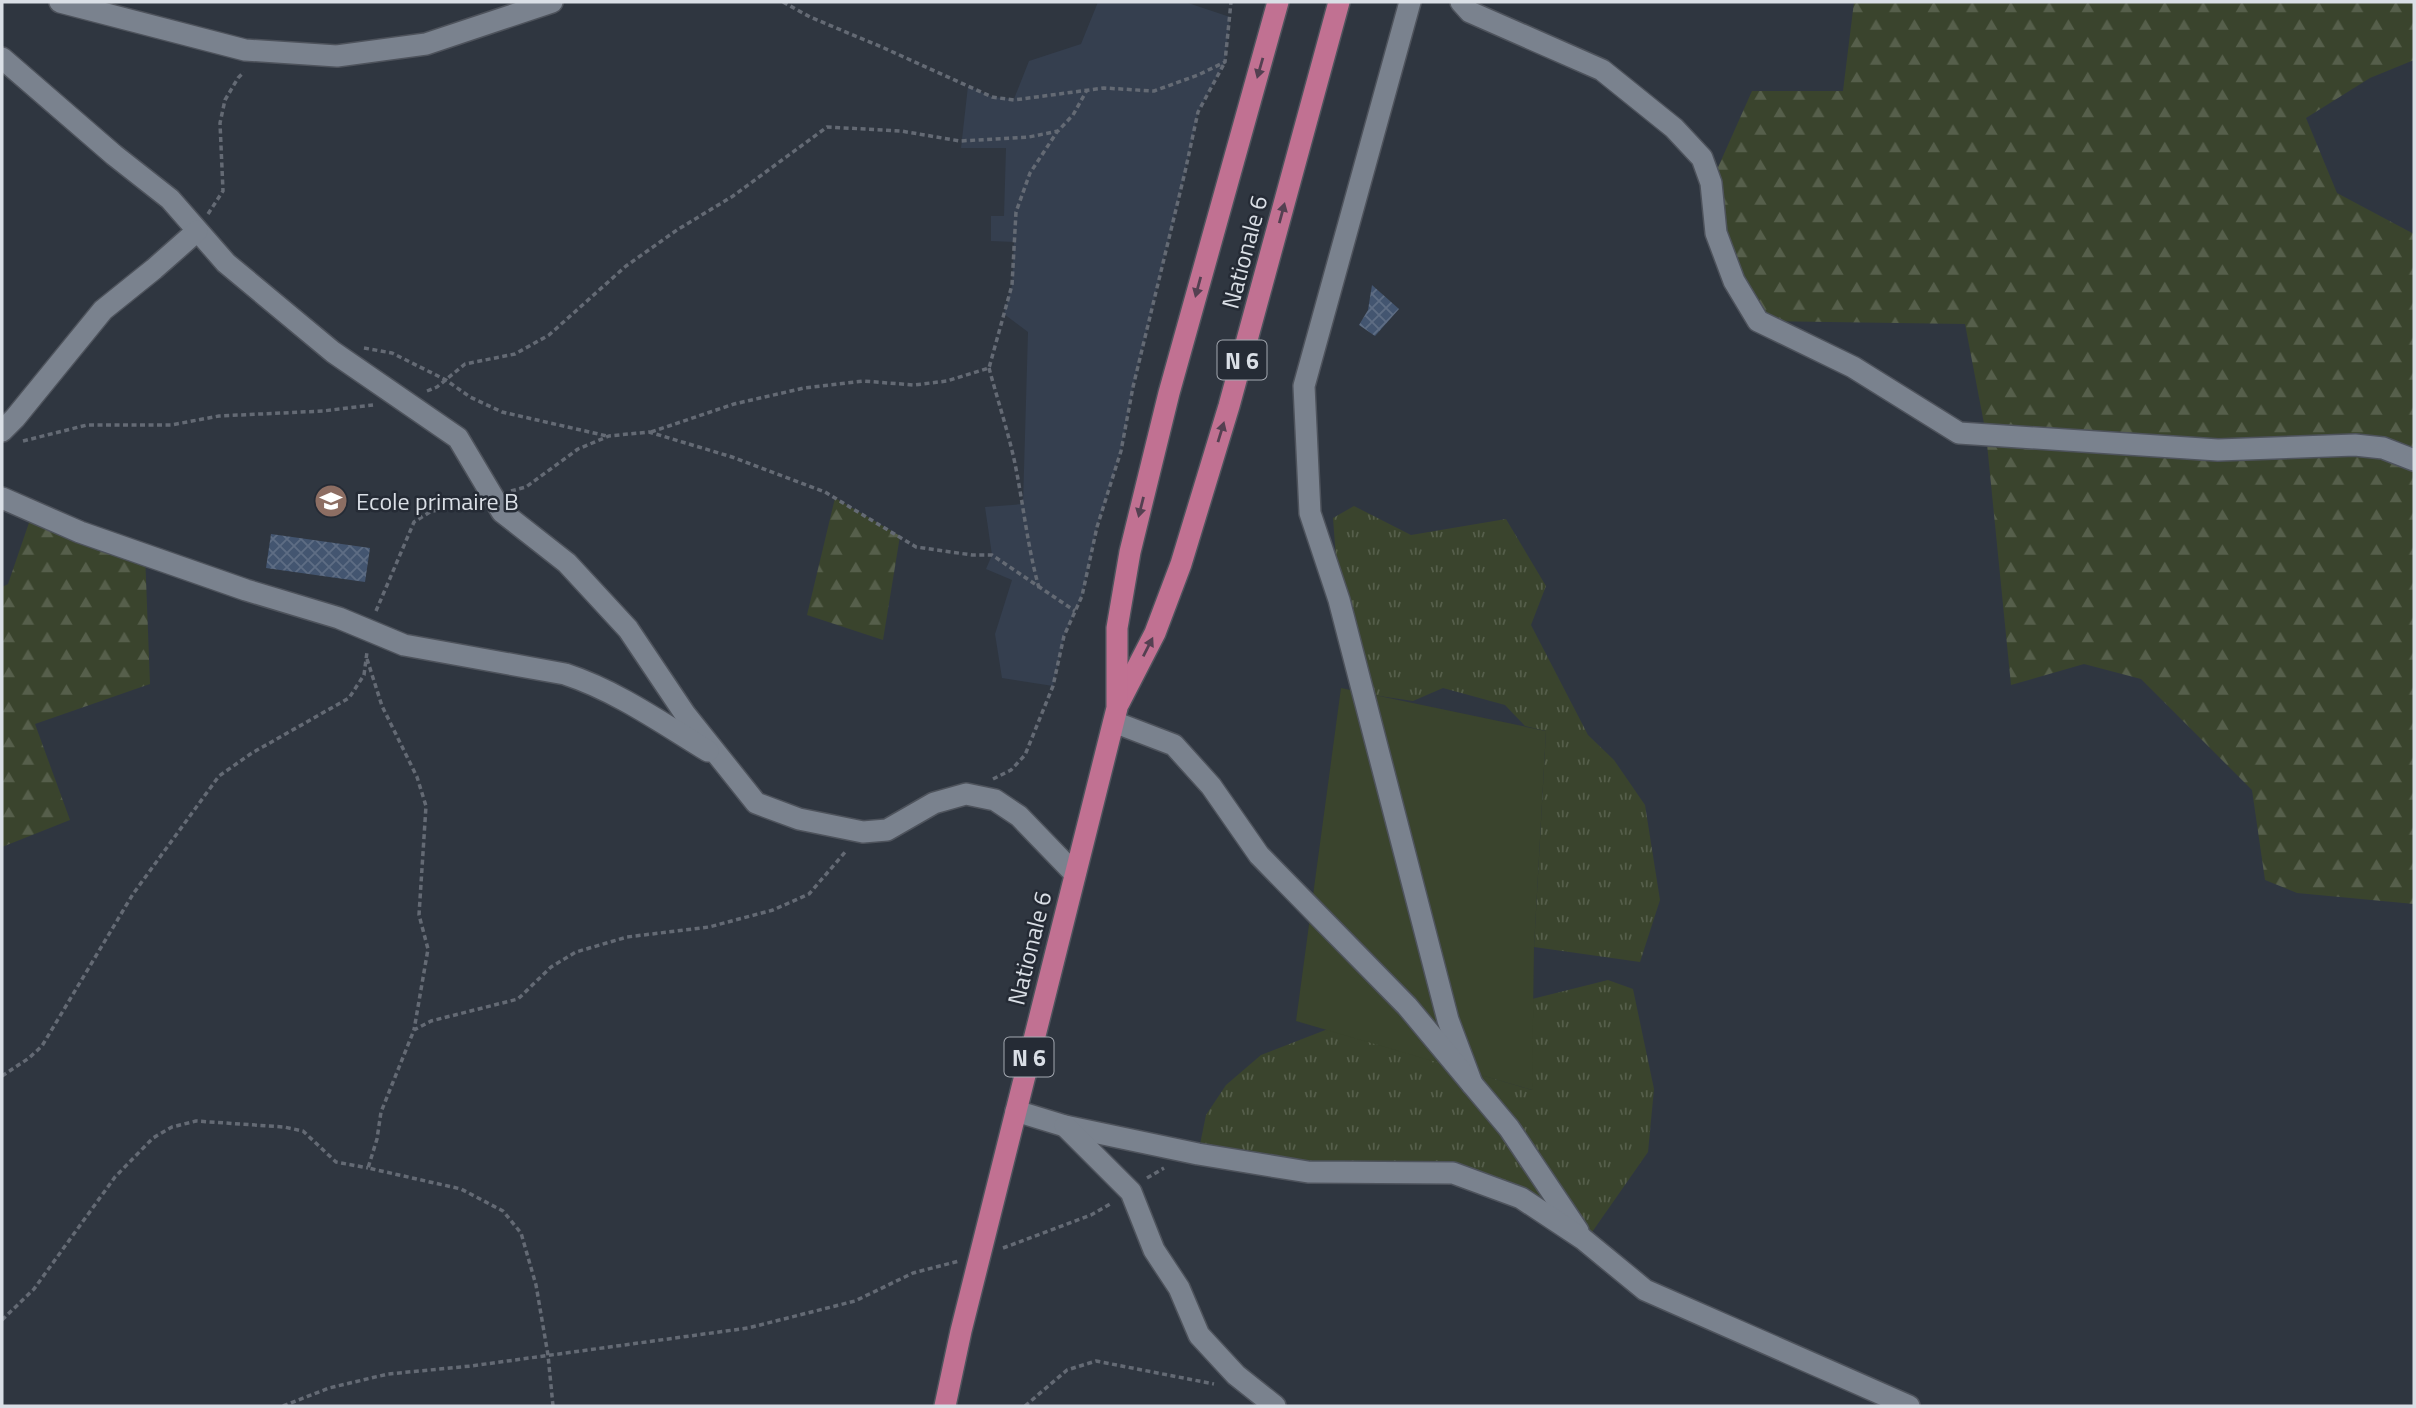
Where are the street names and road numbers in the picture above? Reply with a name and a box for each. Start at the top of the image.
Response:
street label: Nationale 6 [1212,191,1276,313]
road number: N 6 [1218,340,1266,380]
street label: Nationale 6 [998,887,1060,1009]
road number: N 6 [1004,1038,1054,1076]

